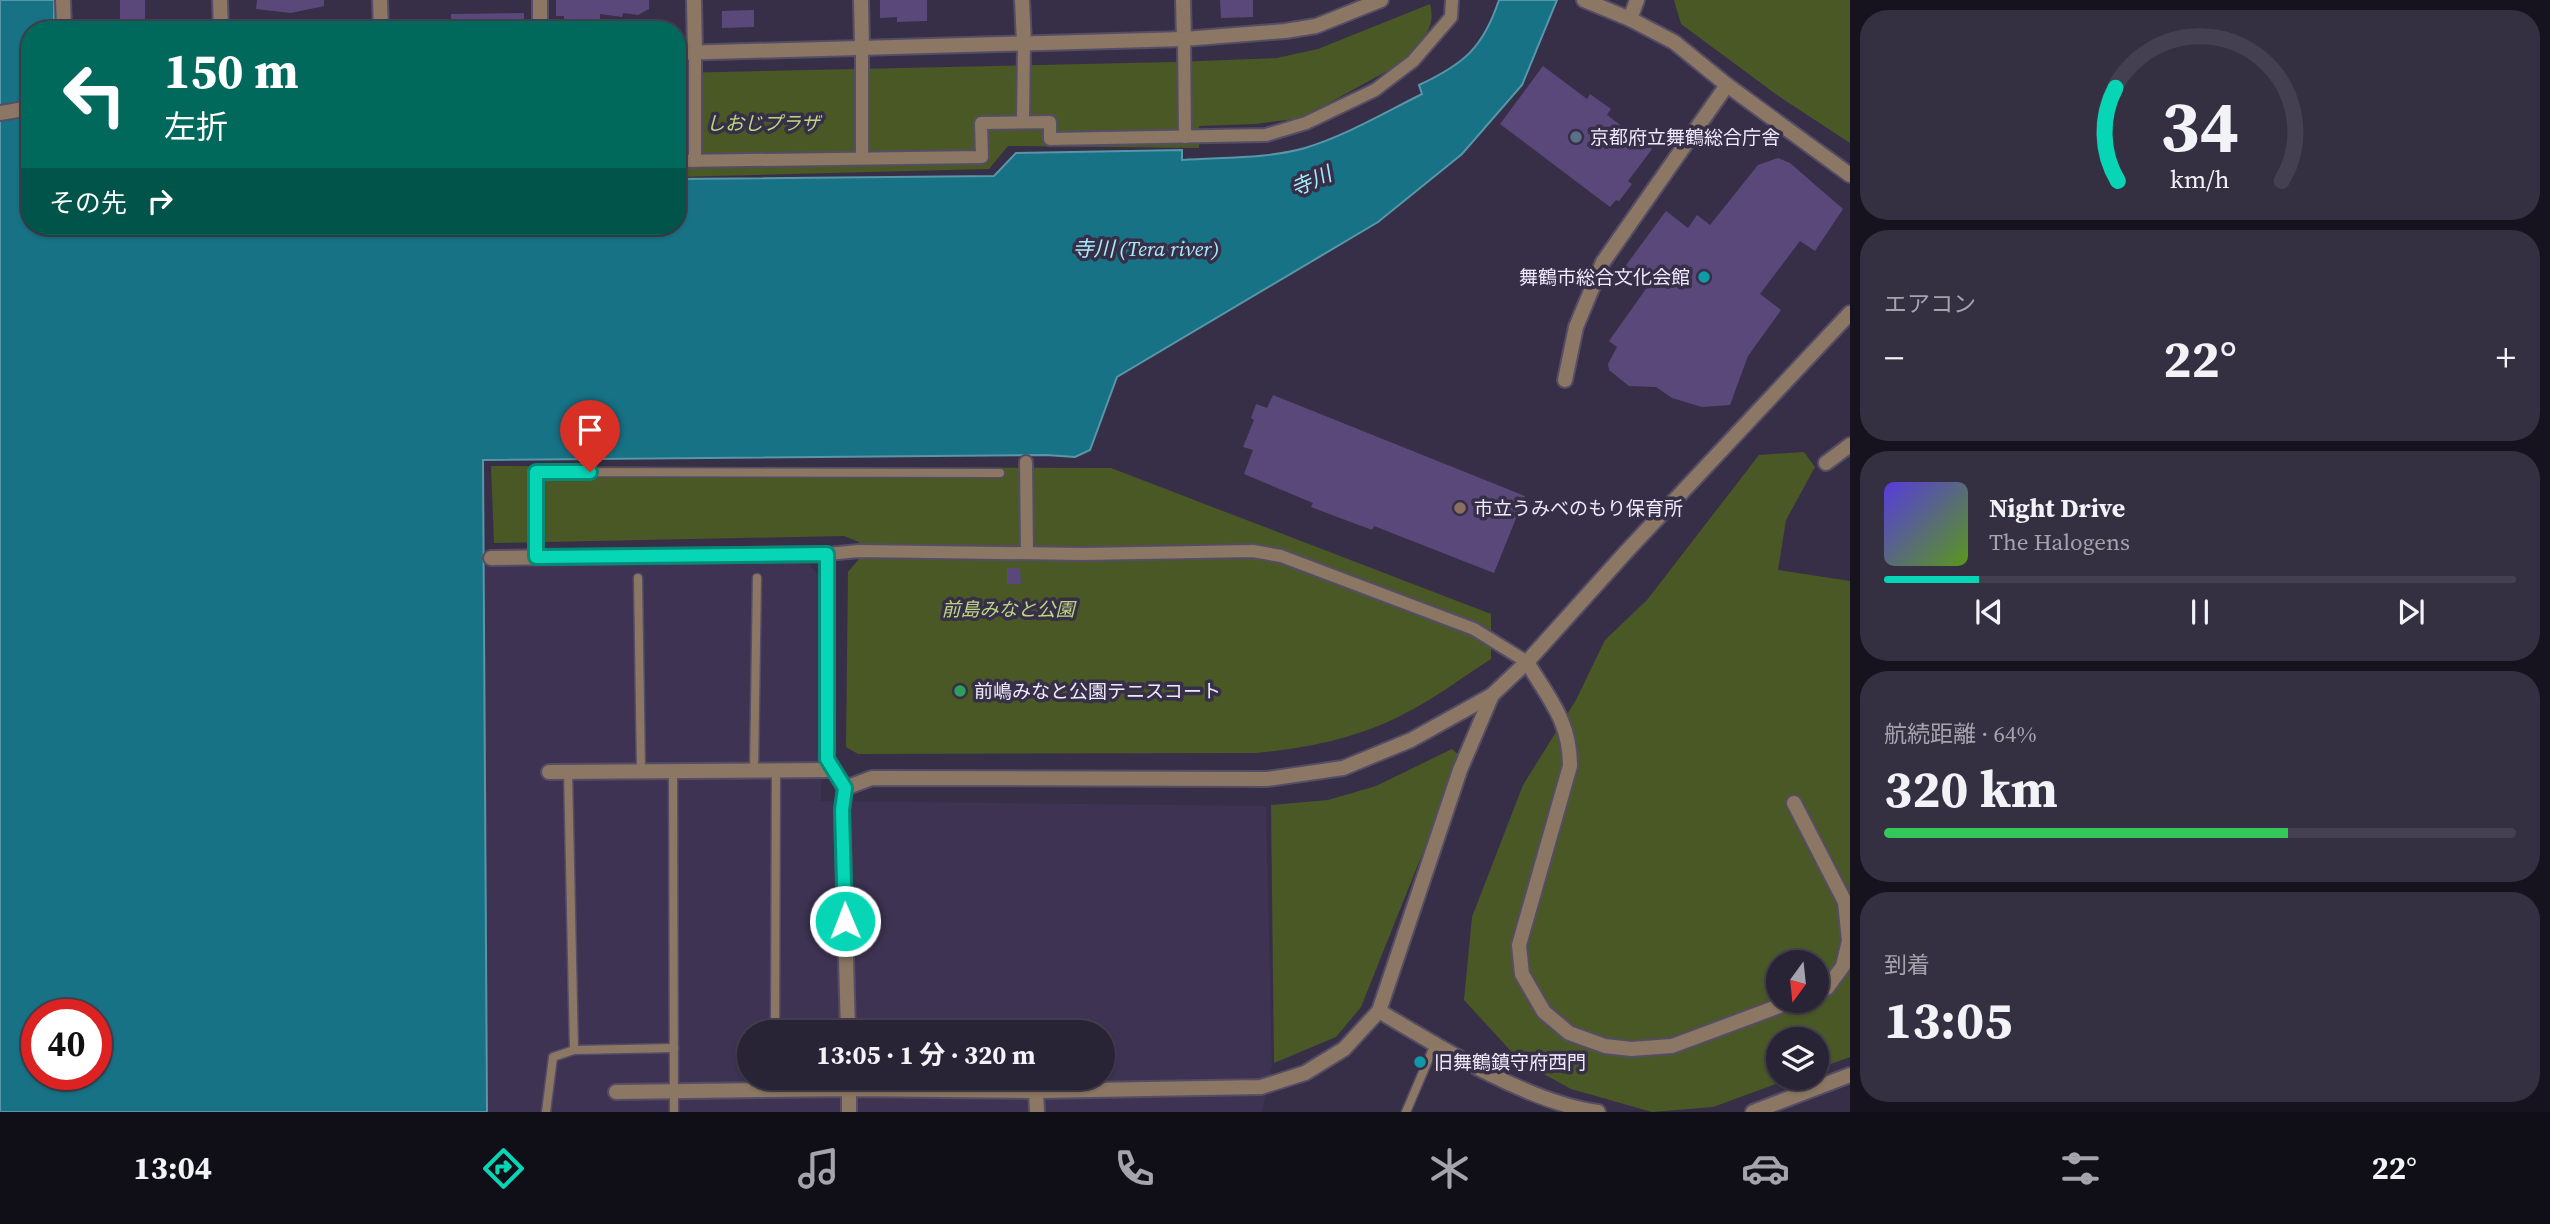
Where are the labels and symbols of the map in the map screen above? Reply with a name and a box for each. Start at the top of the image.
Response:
park label: しおじプラザ [706,110,823,136]
place label: 京都府立舞鶴総合庁舎 [1590,124,1780,150]
marker: 京都府立舞鶴総合庁舎 [1568,129,1584,145]
water label: 寺川 [1286,158,1338,203]
water label: 寺川 (Tera river) [1072,234,1220,263]
place label: 舞鶴市総合文化会館 [1519,264,1690,290]
marker: 舞鶴市総合文化会館 [1696,269,1712,285]
pin [560,400,620,472]
place label: 市立うみべのもり保育所 [1474,495,1683,521]
marker: 市立うみべのもり保育所 [1452,500,1468,516]
park label: 前島みなと公園 [941,596,1077,622]
place label: 前嶋みなと公園テニスコート [974,678,1221,704]
marker: 前嶋みなと公園テニスコート [952,683,968,699]
position arrow [808,884,882,958]
north arrow [1766,950,1829,1013]
speed limit sign: 40 [21,999,112,1090]
place label: 旧舞鶴鎮守府西門 [1434,1049,1586,1075]
marker: 旧舞鶴鎮守府西門 [1412,1054,1428,1070]

